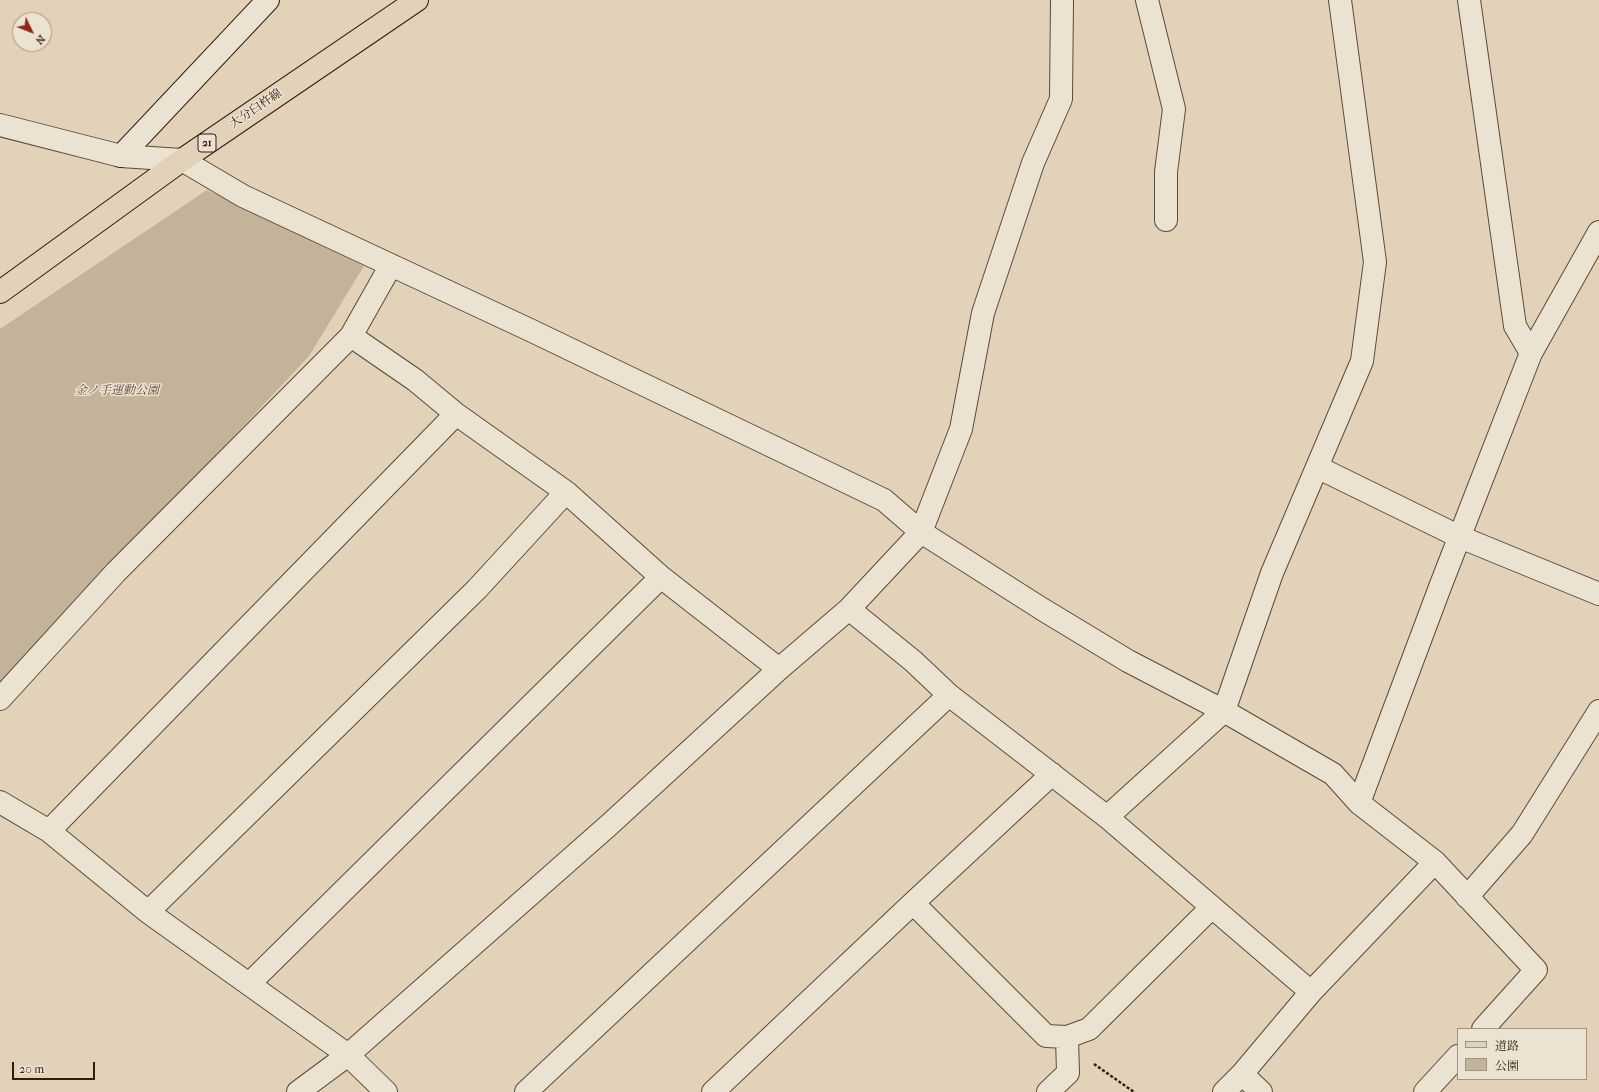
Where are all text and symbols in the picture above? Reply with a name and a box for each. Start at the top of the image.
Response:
north arrow [12,12,52,52]
text: N [33,32,48,47]
street label: 大分臼杵線 [227,86,285,132]
road number: 21 [198,134,216,152]
park label: 金ノ手運動公園 [75,384,159,398]
legend [1457,1028,1587,1080]
text: 道路 [1495,1039,1519,1053]
scale bar [14,1054,97,1080]
text: 公園 [1495,1059,1519,1073]
text: 20 m [19,1062,44,1076]

